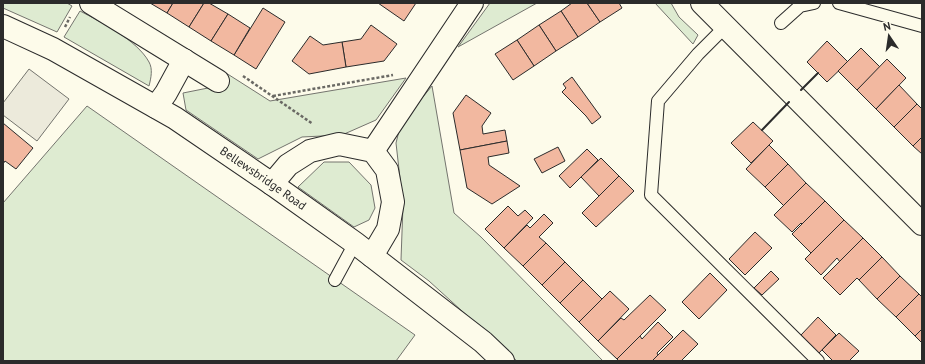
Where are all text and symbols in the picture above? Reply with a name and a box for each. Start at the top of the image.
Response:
north arrow [869,16,909,56]
text: N [882,19,892,34]
street label: Bellewsbridge Road [217,143,309,213]

